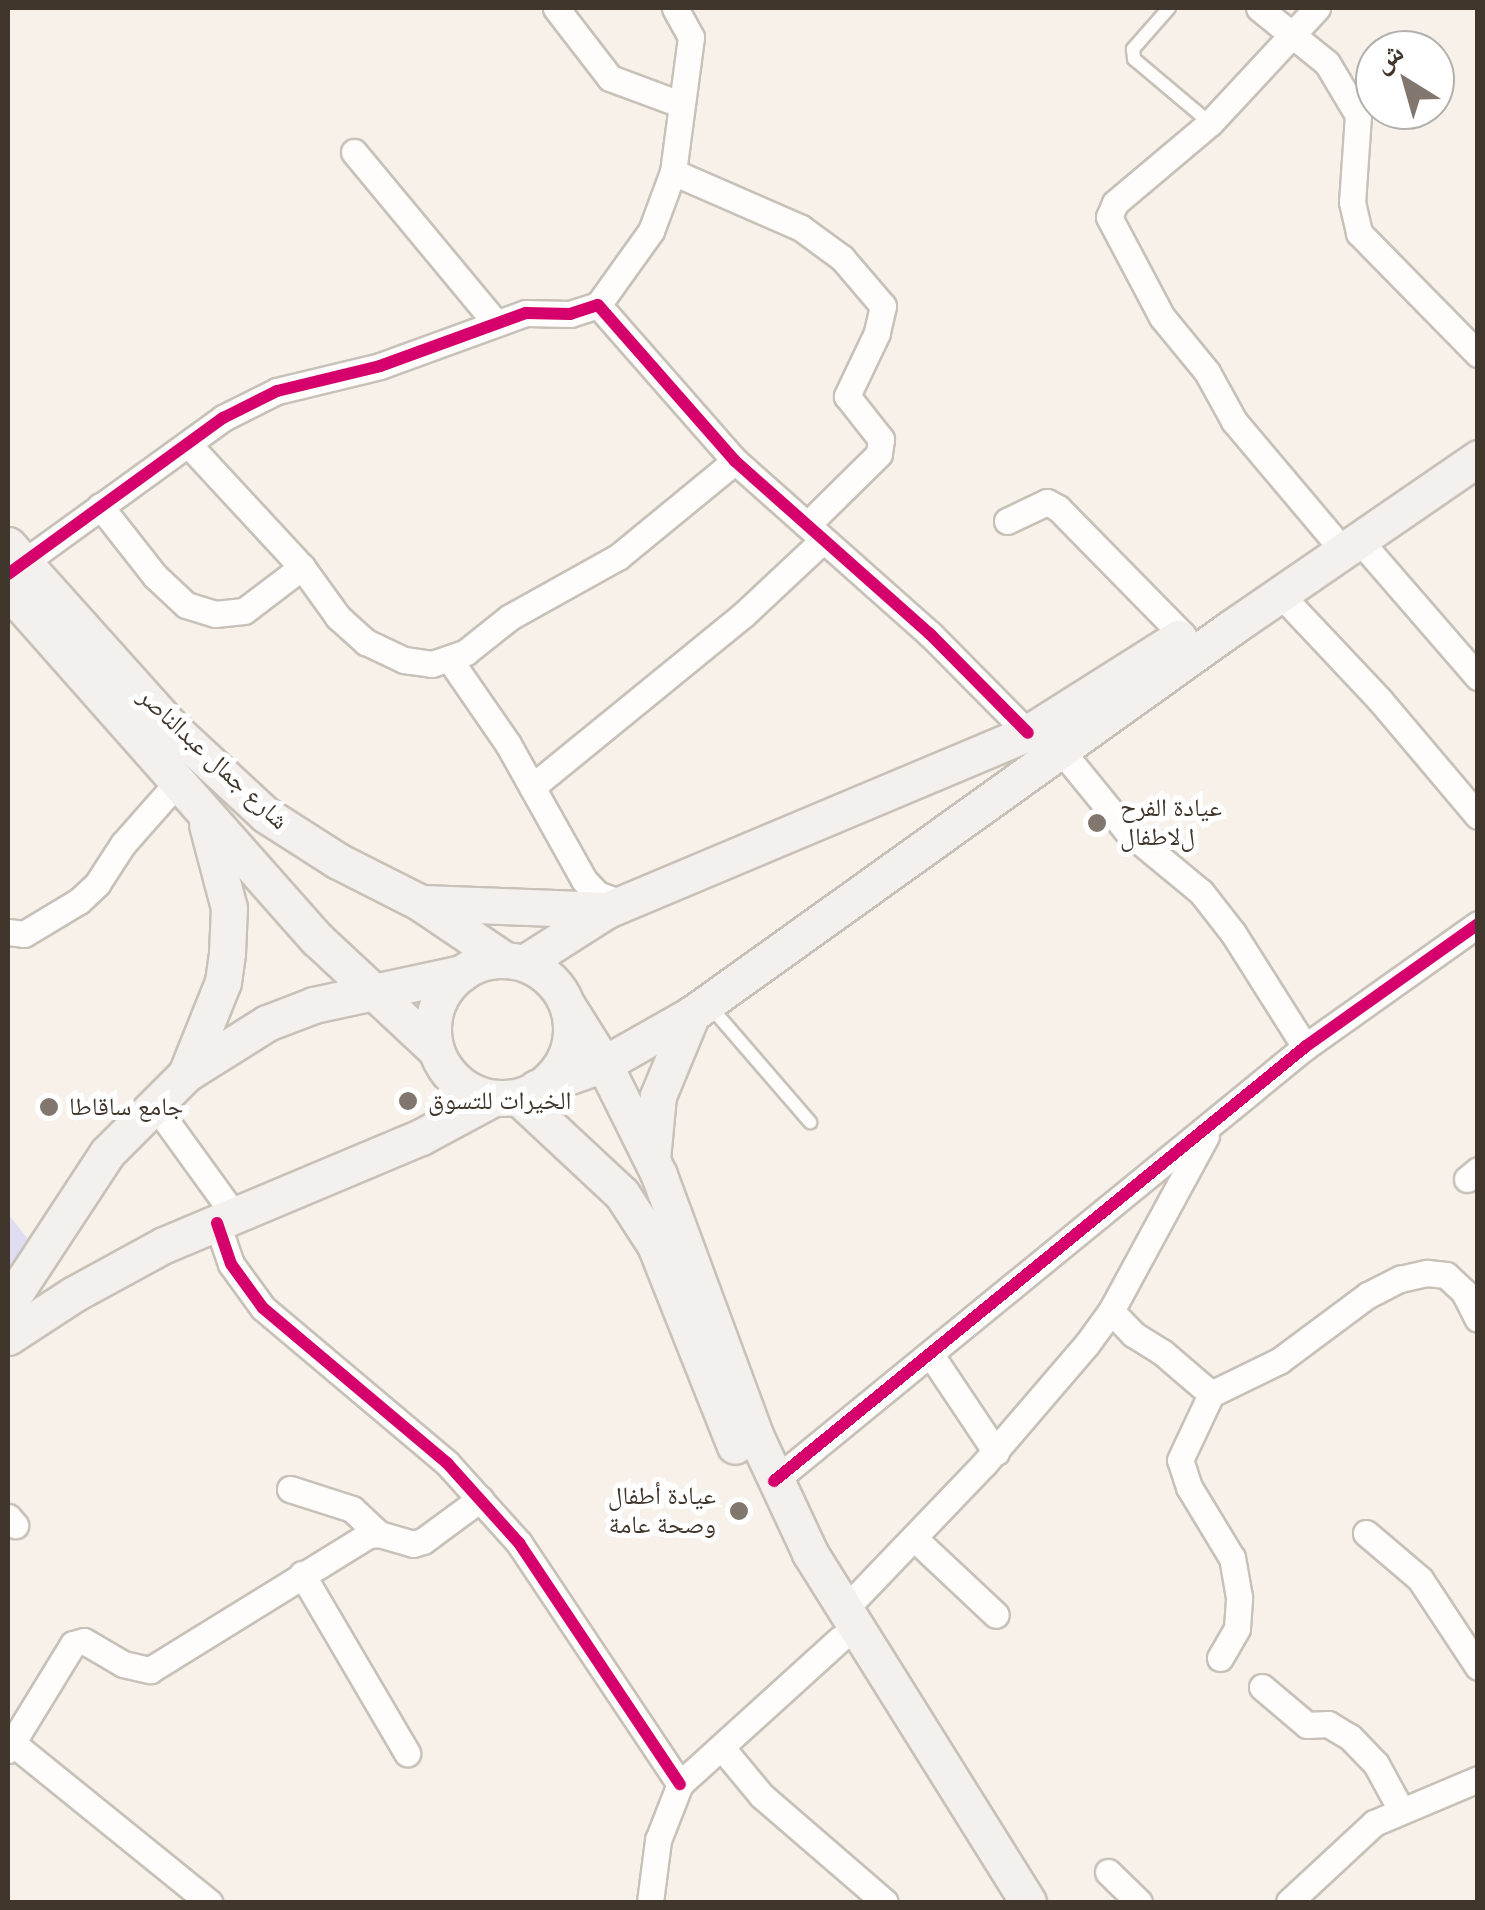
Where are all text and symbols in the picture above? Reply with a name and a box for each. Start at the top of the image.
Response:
north arrow [1355,30,1455,130]
text: ش [1365,34,1411,82]
street label: شارع جمال عبدالناصر [132,682,294,836]
place label: عيادة الفرح لﻻطفال [1120,794,1222,853]
marker: عيادة الفرح لﻻطفال [1084,810,1110,836]
place label: الخيرات للتسوق [428,1086,572,1116]
marker: الخيرات للتسوق [397,1090,419,1112]
place label: جامع ساقاطا [69,1092,183,1122]
marker: جامع ساقاطا [38,1096,60,1118]
place label: عيادة أطفال وصحة عامة [608,1482,716,1541]
marker: عيادة أطفال وصحة عامة [726,1498,752,1524]

